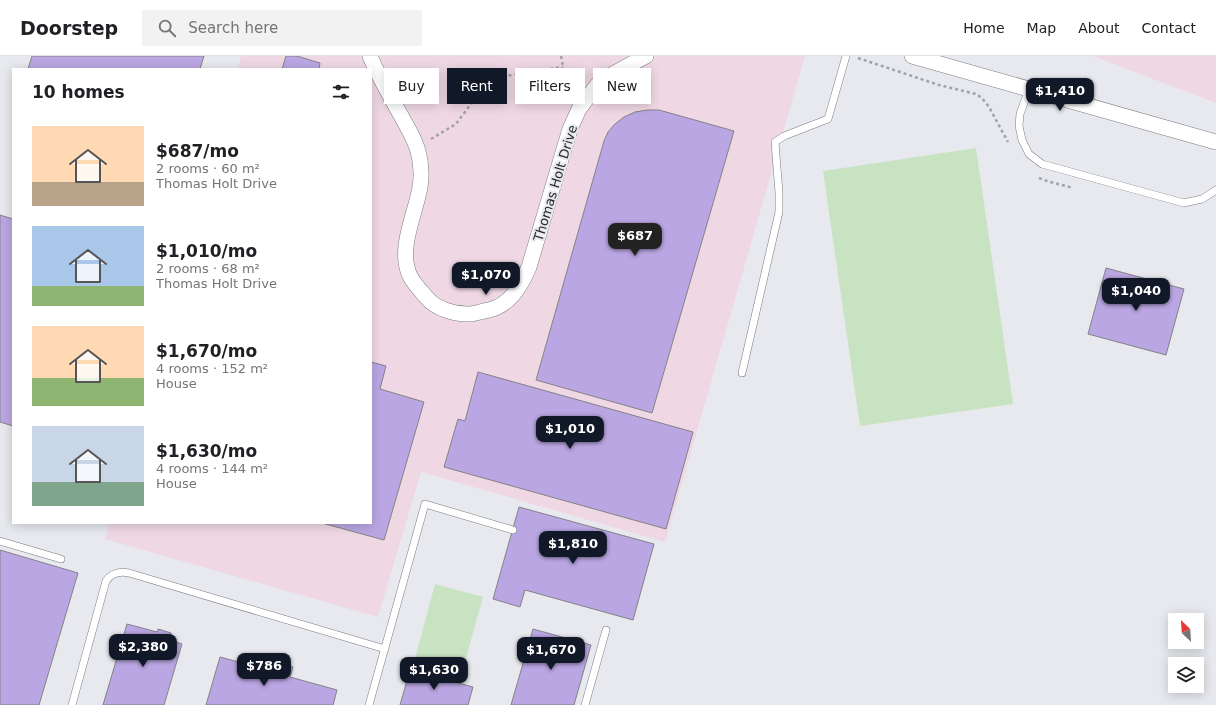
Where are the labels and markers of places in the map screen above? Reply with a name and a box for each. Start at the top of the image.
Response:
pin: $1,410 [1027,78,1093,112]
pin: $687 [611,223,659,257]
pin: $1,070 [453,262,519,296]
pin: $1,040 [1103,278,1169,312]
pin: $1,010 [537,416,603,450]
pin: $1,810 [540,531,606,565]
pin: $2,380 [110,634,176,668]
pin: $1,670 [518,637,584,671]
pin: $786 [240,653,288,687]
pin: $1,630 [401,657,467,691]

